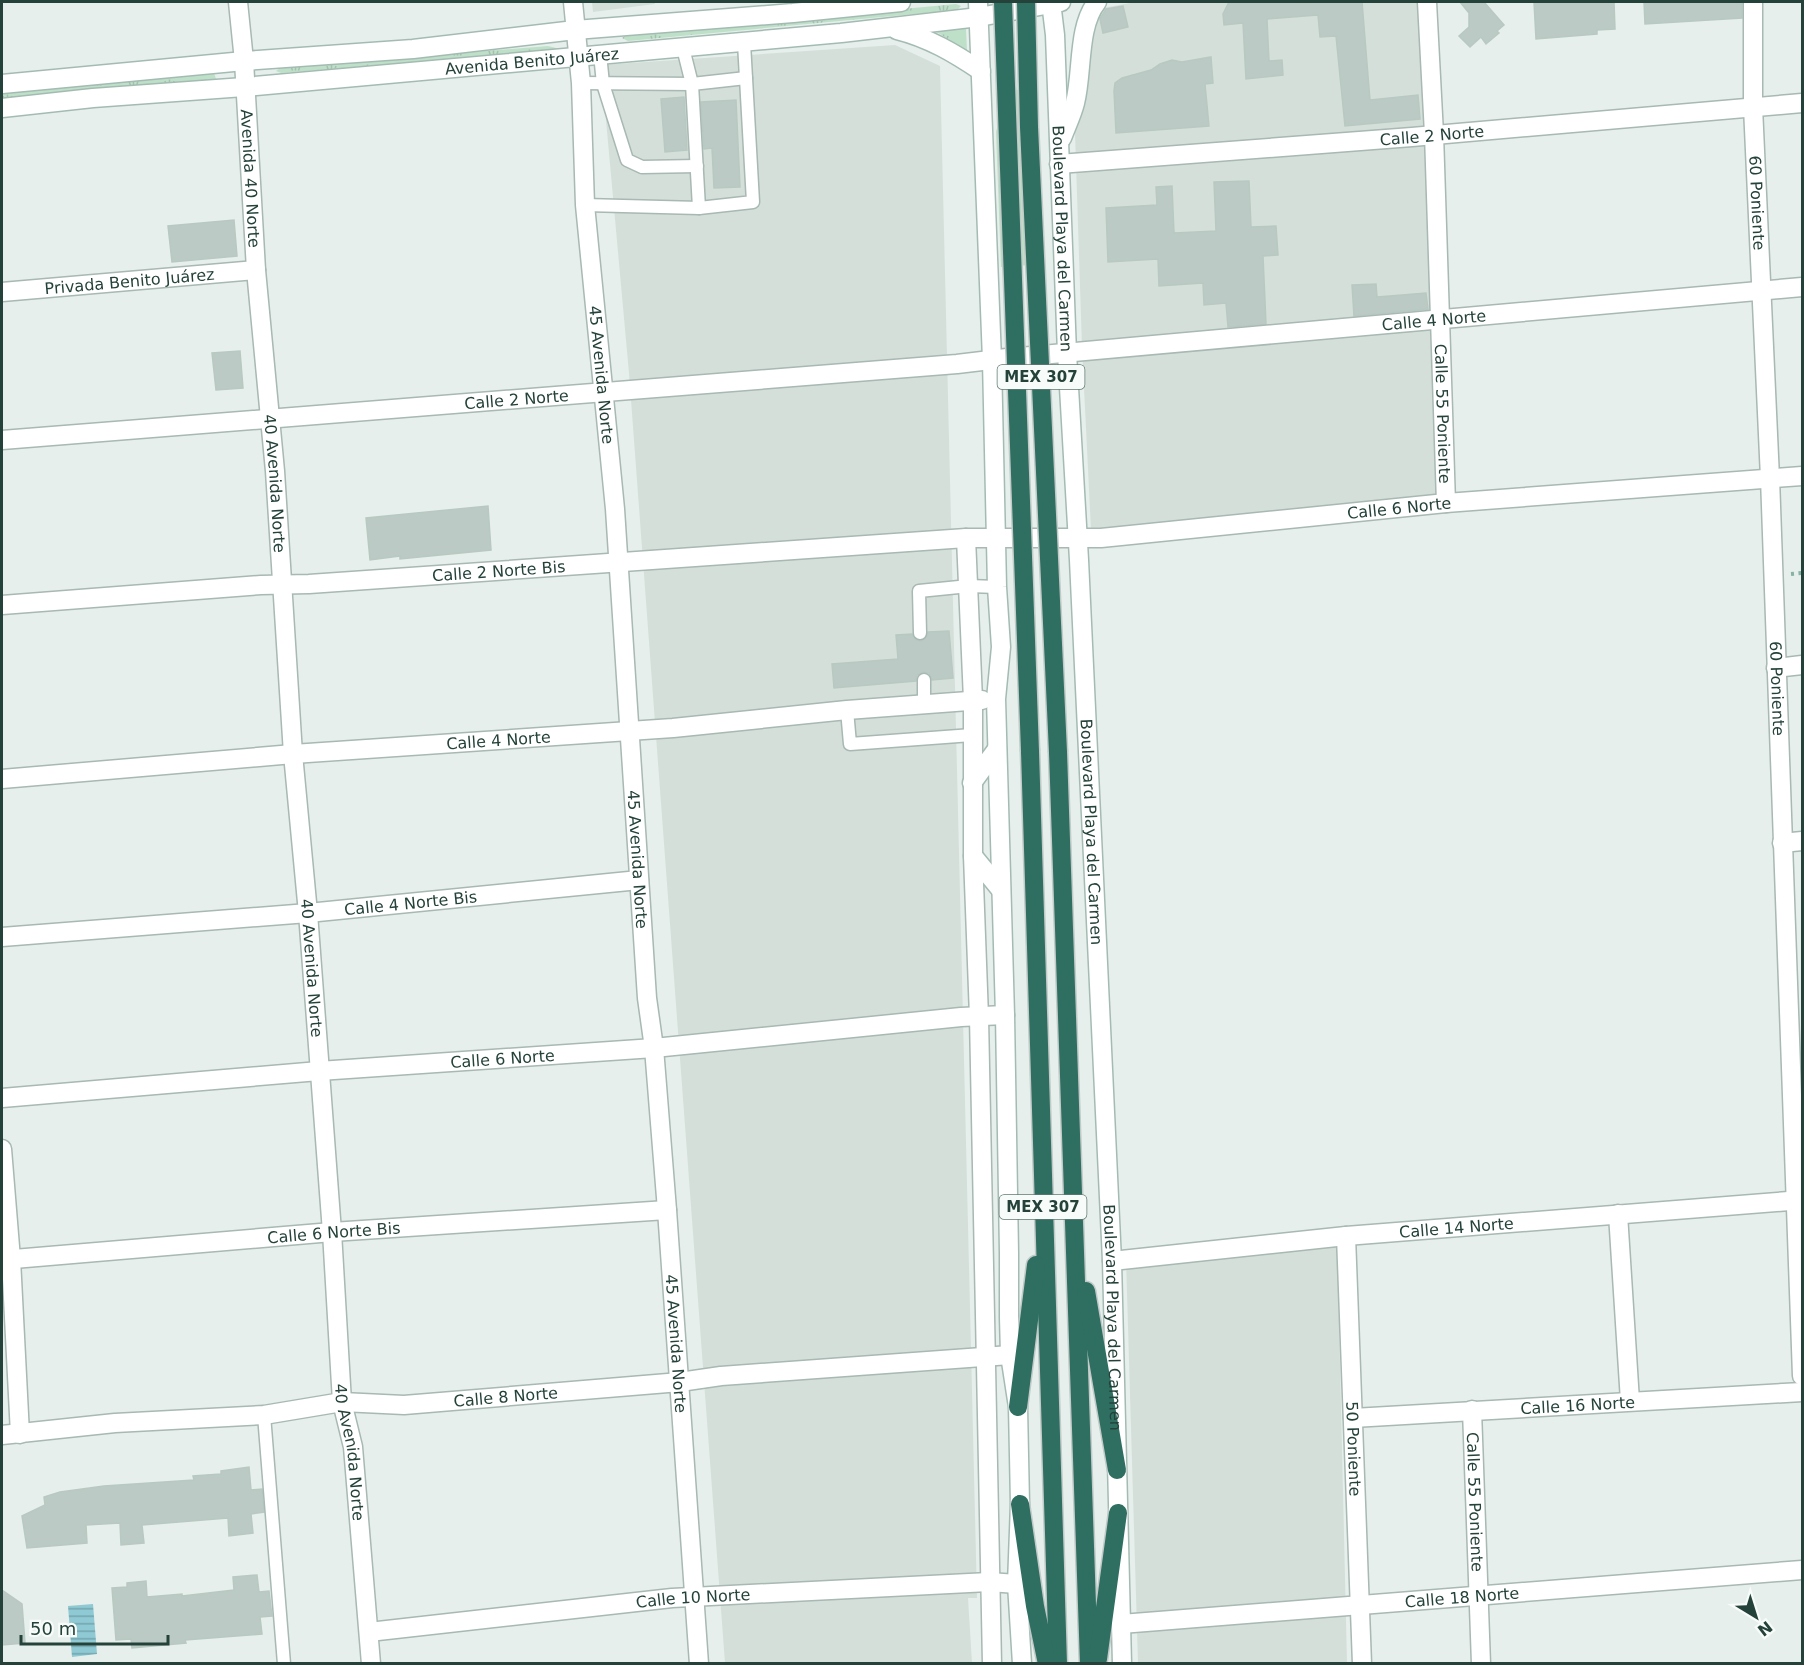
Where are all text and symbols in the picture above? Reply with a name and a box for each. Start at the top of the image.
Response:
street label: Avenida Benito Juárez [444,44,620,78]
street label: Avenida 40 Norte [237,109,264,248]
street label: Calle 2 Norte [1379,121,1485,149]
street label: Boulevard Playa del Carmen [1049,125,1076,352]
street label: 60 Poniente [1746,155,1769,251]
street label: Privada Benito Juárez [44,264,215,298]
street label: 45 Avenida Norte [585,305,618,445]
street label: Calle 4 Norte [1381,306,1487,334]
street label: Calle 55 Poniente [1431,343,1455,484]
road number: MEX 307 [998,365,1084,389]
street label: Calle 2 Norte [463,385,569,413]
street label: 40 Avenida Norte [260,413,290,553]
street label: Calle 6 Norte [1346,493,1452,522]
street label: Calle 2 Norte Bis [432,557,566,585]
street label: 60 Poniente [1766,641,1789,736]
street label: Boulevard Playa del Carmen [1077,718,1107,946]
street label: Calle 4 Norte [446,727,551,753]
street label: 45 Avenida Norte [624,789,652,929]
street label: Calle 4 Norte Bis [343,887,478,919]
street label: 40 Avenida Norte [297,898,327,1038]
street label: Calle 6 Norte [450,1045,555,1071]
road number: MEX 307 [1000,1195,1086,1219]
street label: Boulevard Playa del Carmen [1100,1204,1126,1431]
street label: Calle 14 Norte [1398,1213,1514,1241]
street label: Calle 6 Norte Bis [267,1218,401,1247]
street label: 45 Avenida Norte [662,1274,691,1414]
street label: 40 Avenida Norte [331,1383,369,1522]
street label: Calle 8 Norte [453,1383,559,1410]
street label: Calle 16 Norte [1520,1392,1635,1418]
street label: 50 Poniente [1343,1401,1365,1497]
street label: Calle 55 Poniente [1463,1432,1487,1572]
street label: Calle 18 Norte [1404,1583,1520,1611]
street label: Calle 10 Norte [635,1585,751,1611]
north arrow [1726,1587,1786,1647]
scale bar [21,1608,168,1646]
text: N [1754,1617,1776,1640]
text: 50 m [30,1618,76,1639]

